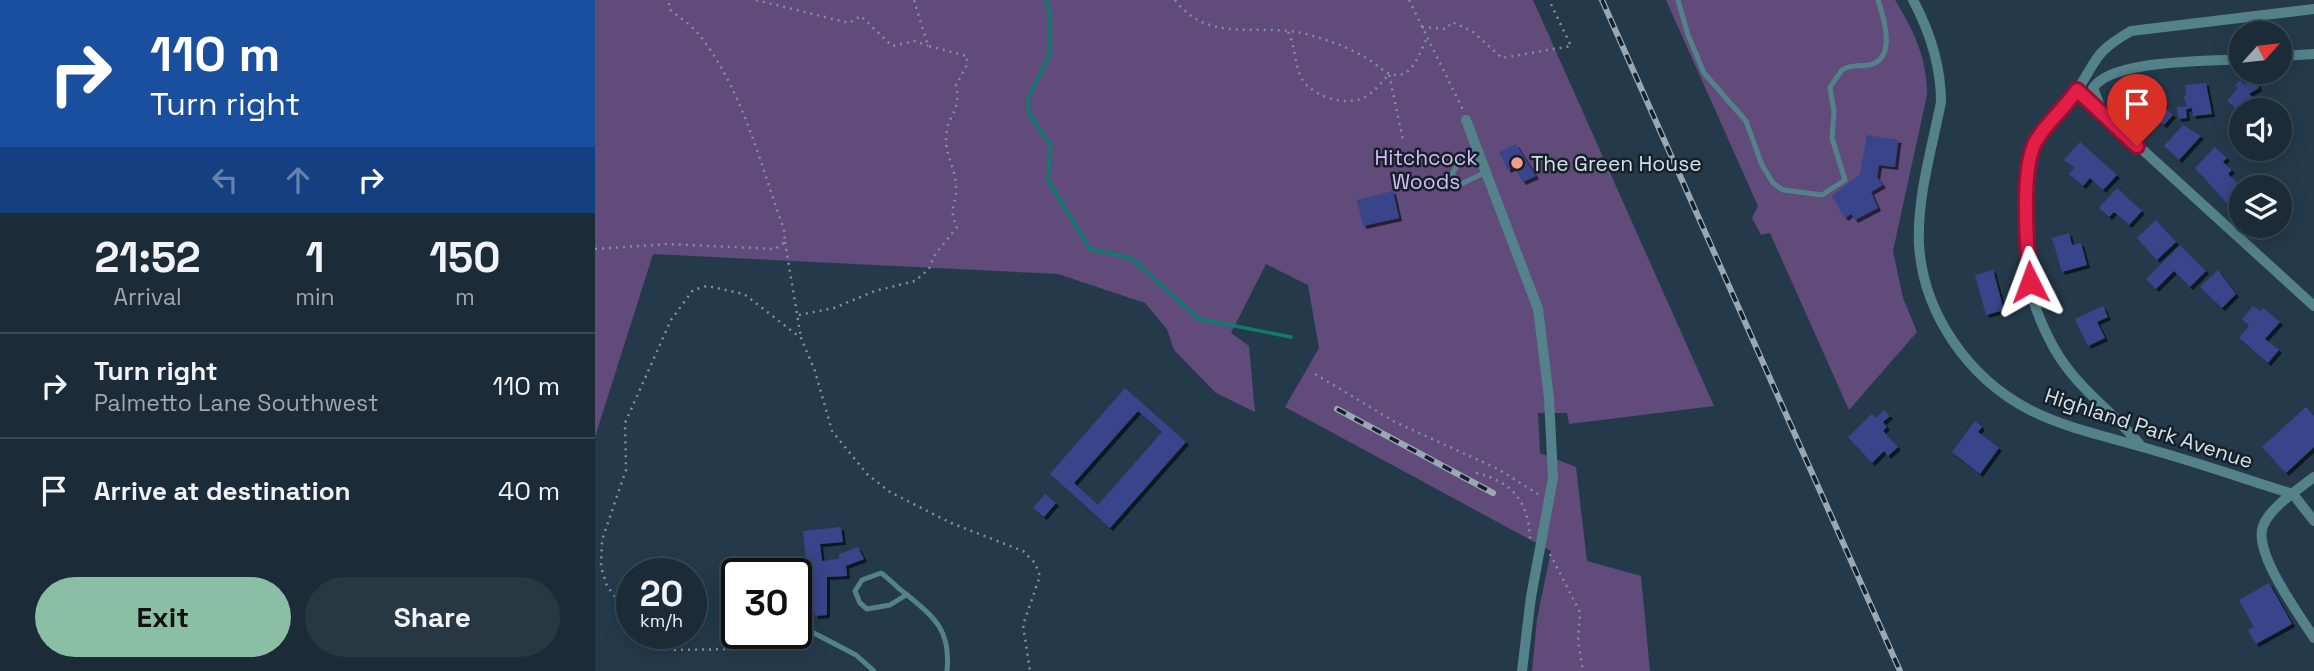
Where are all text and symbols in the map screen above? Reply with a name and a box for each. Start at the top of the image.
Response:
north arrow [2229,21,2293,84]
map controls [2229,21,2292,238]
text: 110 m [150,23,280,85]
icon: right [35,28,126,119]
pin [2107,74,2167,146]
text: Turn right [150,84,300,124]
icon: arrive [2118,85,2156,123]
button: sound [2229,98,2292,161]
park label: Hitchcock Woods [1374,144,1478,195]
place label: The Green House [1531,150,1702,177]
marker: The Green House [1509,155,1525,171]
icon: left [206,161,244,199]
icon: ahead [279,161,317,199]
icon: right [352,161,390,199]
button: layers [2229,175,2292,238]
text: 21:52 [94,231,201,284]
text: 1 [305,231,324,284]
text: 150 [429,231,501,284]
position arrow [1993,245,2067,319]
text: Arrival [113,282,182,312]
text: min [295,282,335,312]
text: m [455,282,475,312]
text: Turn right [94,354,218,388]
icon: right [35,367,73,405]
text: 110 m [493,369,560,403]
street label: Highland Park Avenue [2042,382,2256,474]
text: Palmetto Lane Southwest [94,388,379,418]
icon: arrive [35,472,73,510]
text: Arrive at destination [94,474,351,508]
text: 40 m [498,474,560,508]
speed limit sign: 30 [721,558,812,649]
text: 20 [640,572,683,616]
button: Exit [35,577,291,657]
button: Share [305,577,560,657]
text: km/h [640,609,683,632]

